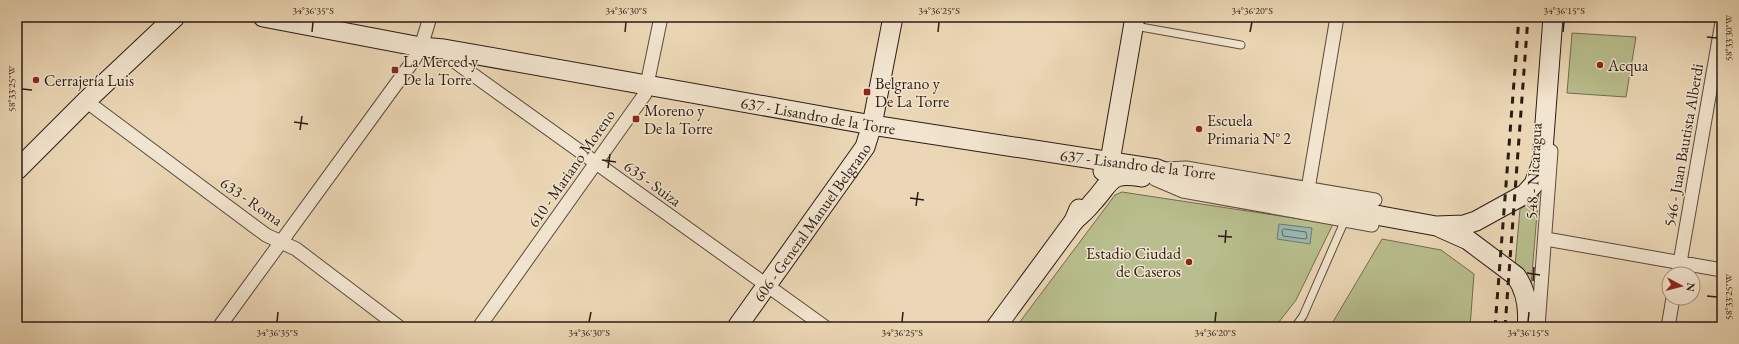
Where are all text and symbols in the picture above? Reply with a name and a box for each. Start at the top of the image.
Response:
text: 34°36'35"S [292,4,334,17]
text: 34°36'30"S [605,4,647,17]
text: 34°36'25"S [918,4,960,17]
text: 34°36'20"S [1231,4,1273,17]
text: 34°36'15"S [1543,4,1585,17]
text: 58°33'30"W [1722,14,1735,61]
place label: La Merced y De la Torre [403,51,479,90]
place label: Acqua [1607,55,1649,76]
marker: Acqua [1595,60,1605,70]
street label: 546 - Juan Bautista Alberdi [1659,62,1708,228]
text: 58°33'25"W [5,65,18,112]
marker: La Merced y De la Torre [390,65,400,75]
place label: Cerrajería Luis [44,70,134,91]
place label: Belgrano y De La Torre [875,73,949,112]
marker: Cerrajería Luis [31,75,41,85]
marker: Belgrano y De La Torre [862,87,872,97]
street label: 637 - Lisandro de la Torre [739,92,897,139]
place label: Moreno y De la Torre [644,100,713,139]
street label: 610 - Mariano Moreno [523,105,620,231]
place label: Escuela Primaria N° 2 [1207,110,1291,149]
marker: Moreno y De la Torre [631,114,641,124]
street label: 548 - Nicaragua [1520,122,1547,220]
marker: Escuela Primaria N° 2 [1194,124,1204,134]
street label: 606 - General Manuel Belgrano [748,138,876,306]
street label: 637 - Lisandro de la Torre [1059,145,1217,184]
street label: 635 - Suiza [620,155,686,212]
street label: 633 - Roma [216,172,288,231]
place label: Estadio Ciudad de Caseros [1086,243,1182,282]
marker: Estadio Ciudad de Caseros [1184,257,1194,267]
north arrow [1661,266,1701,306]
text: 58°33'25"W [1722,273,1735,320]
text: N [1683,282,1698,293]
text: 34°36'35"S [256,326,298,339]
text: 34°36'30"S [568,326,610,339]
text: 34°36'25"S [881,326,923,339]
text: 34°36'20"S [1194,326,1236,339]
text: 34°36'15"S [1507,326,1549,339]

